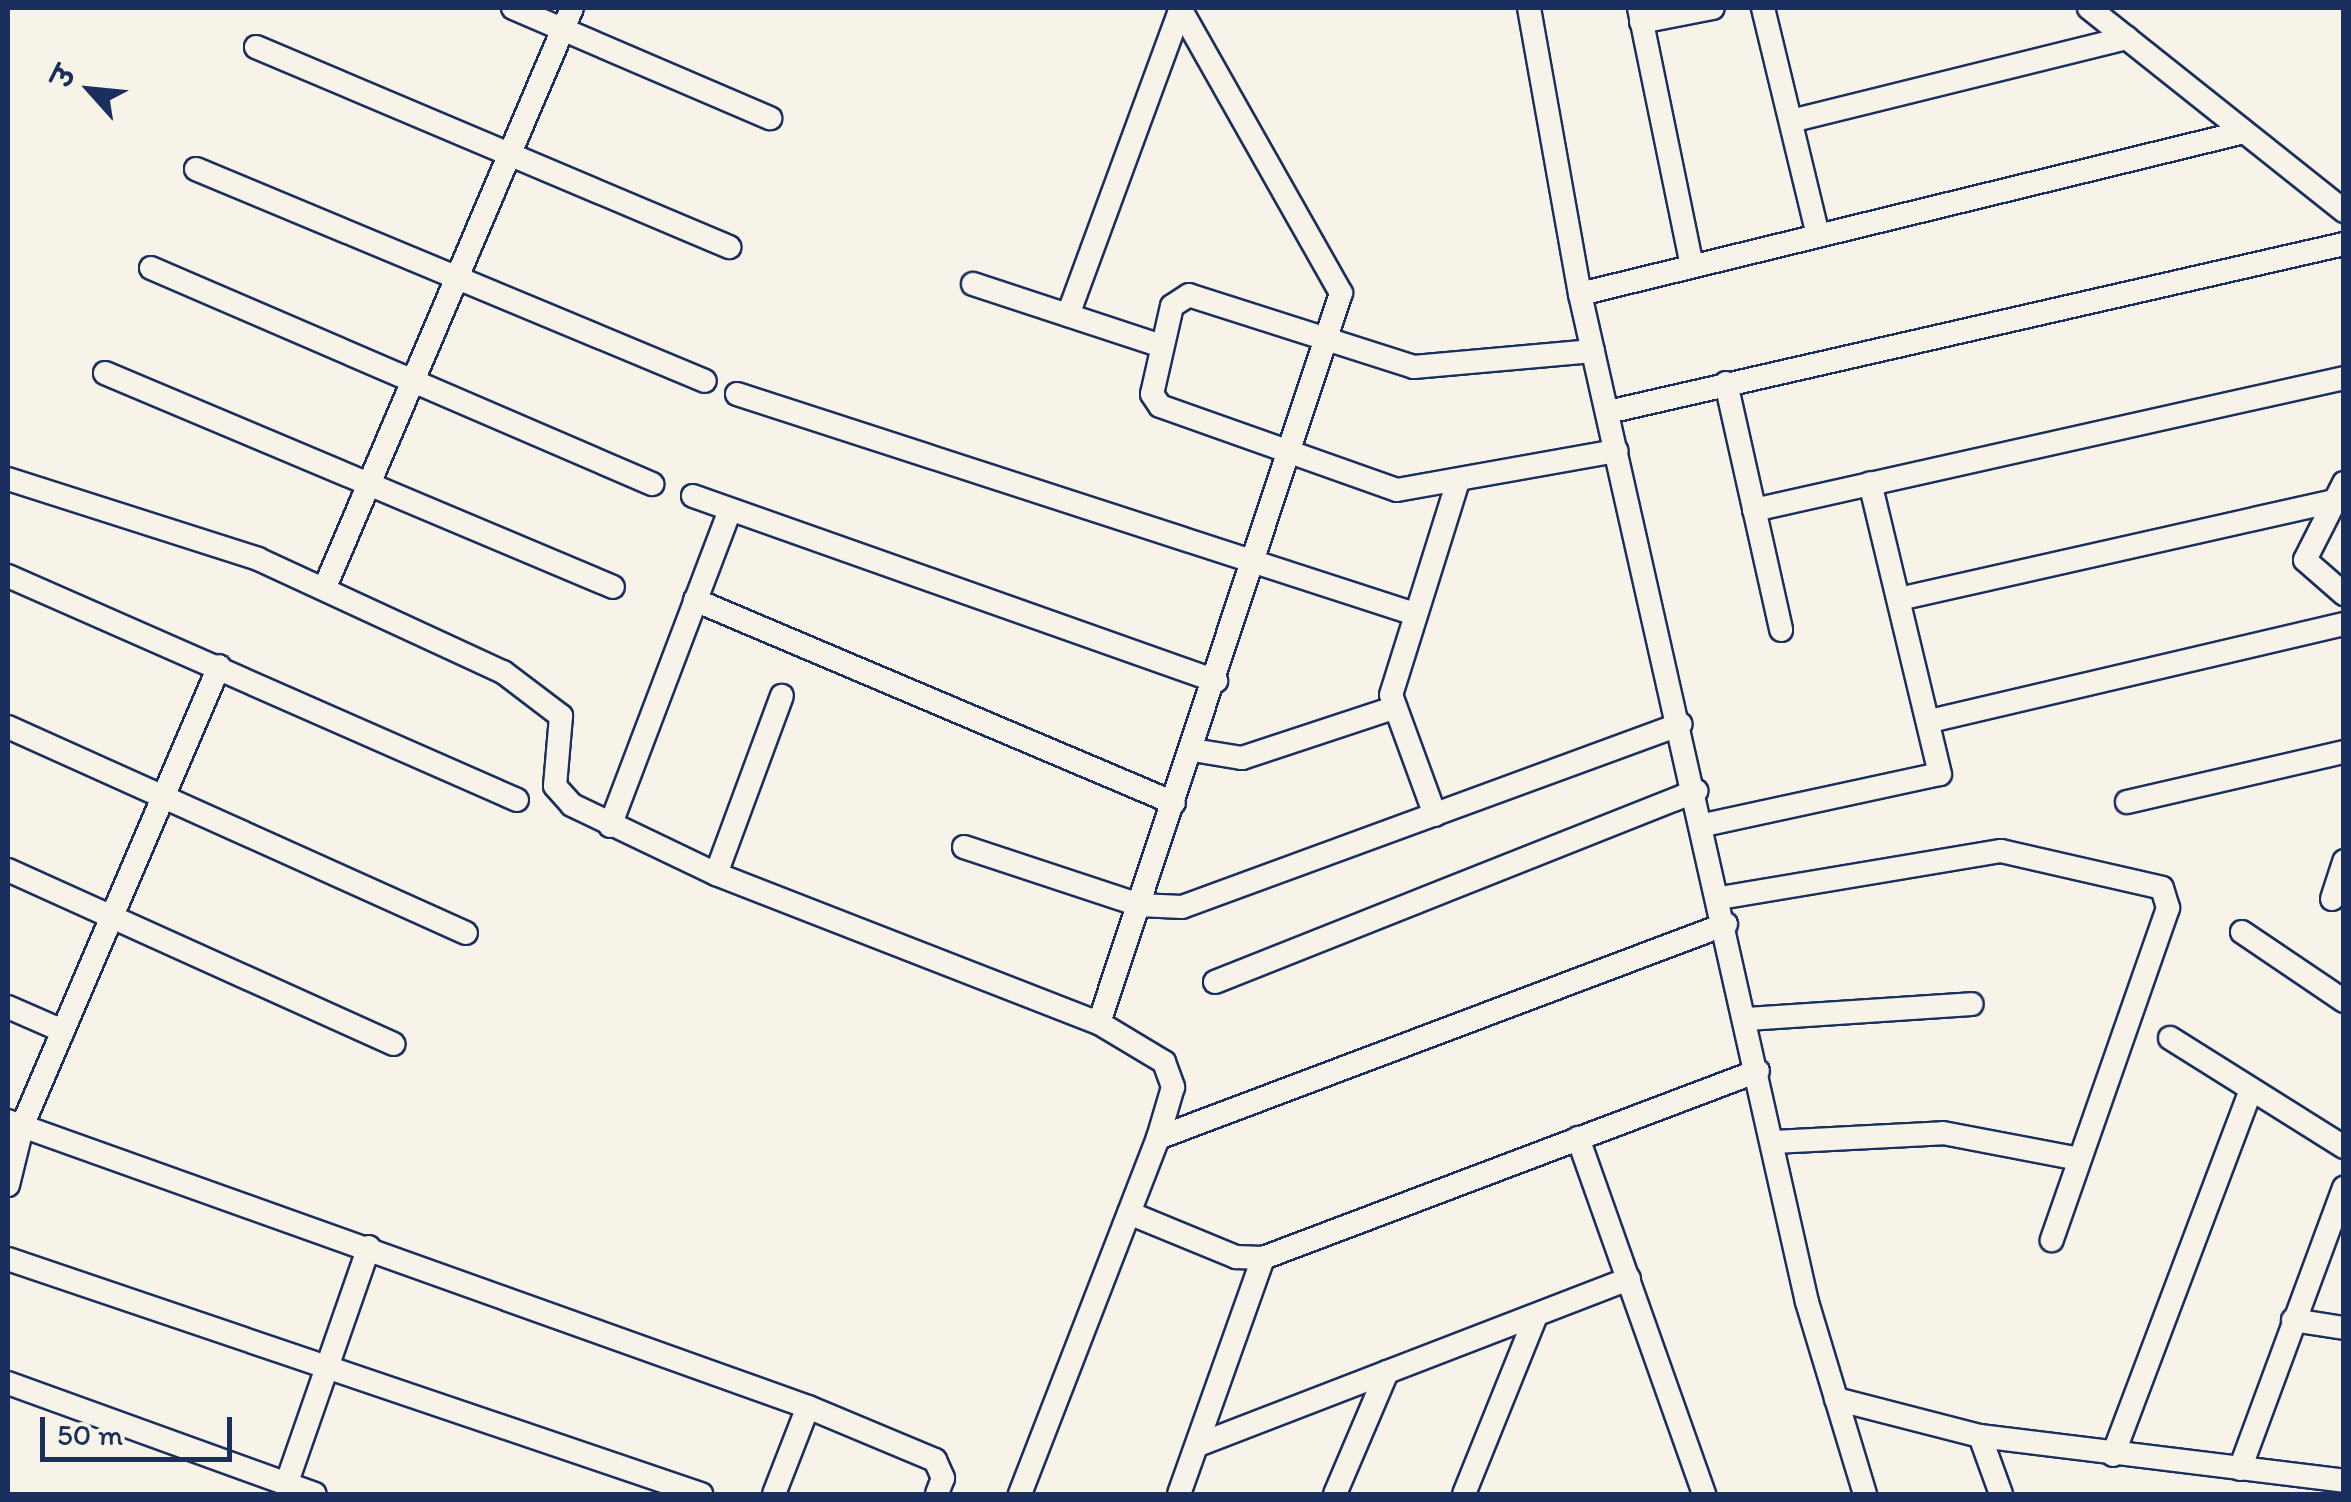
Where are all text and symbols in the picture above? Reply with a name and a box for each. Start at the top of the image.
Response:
north arrow [40,40,140,140]
text: उ [44,60,83,92]
scale bar [45,1397,238,1459]
text: 50 m [57,1416,123,1453]

